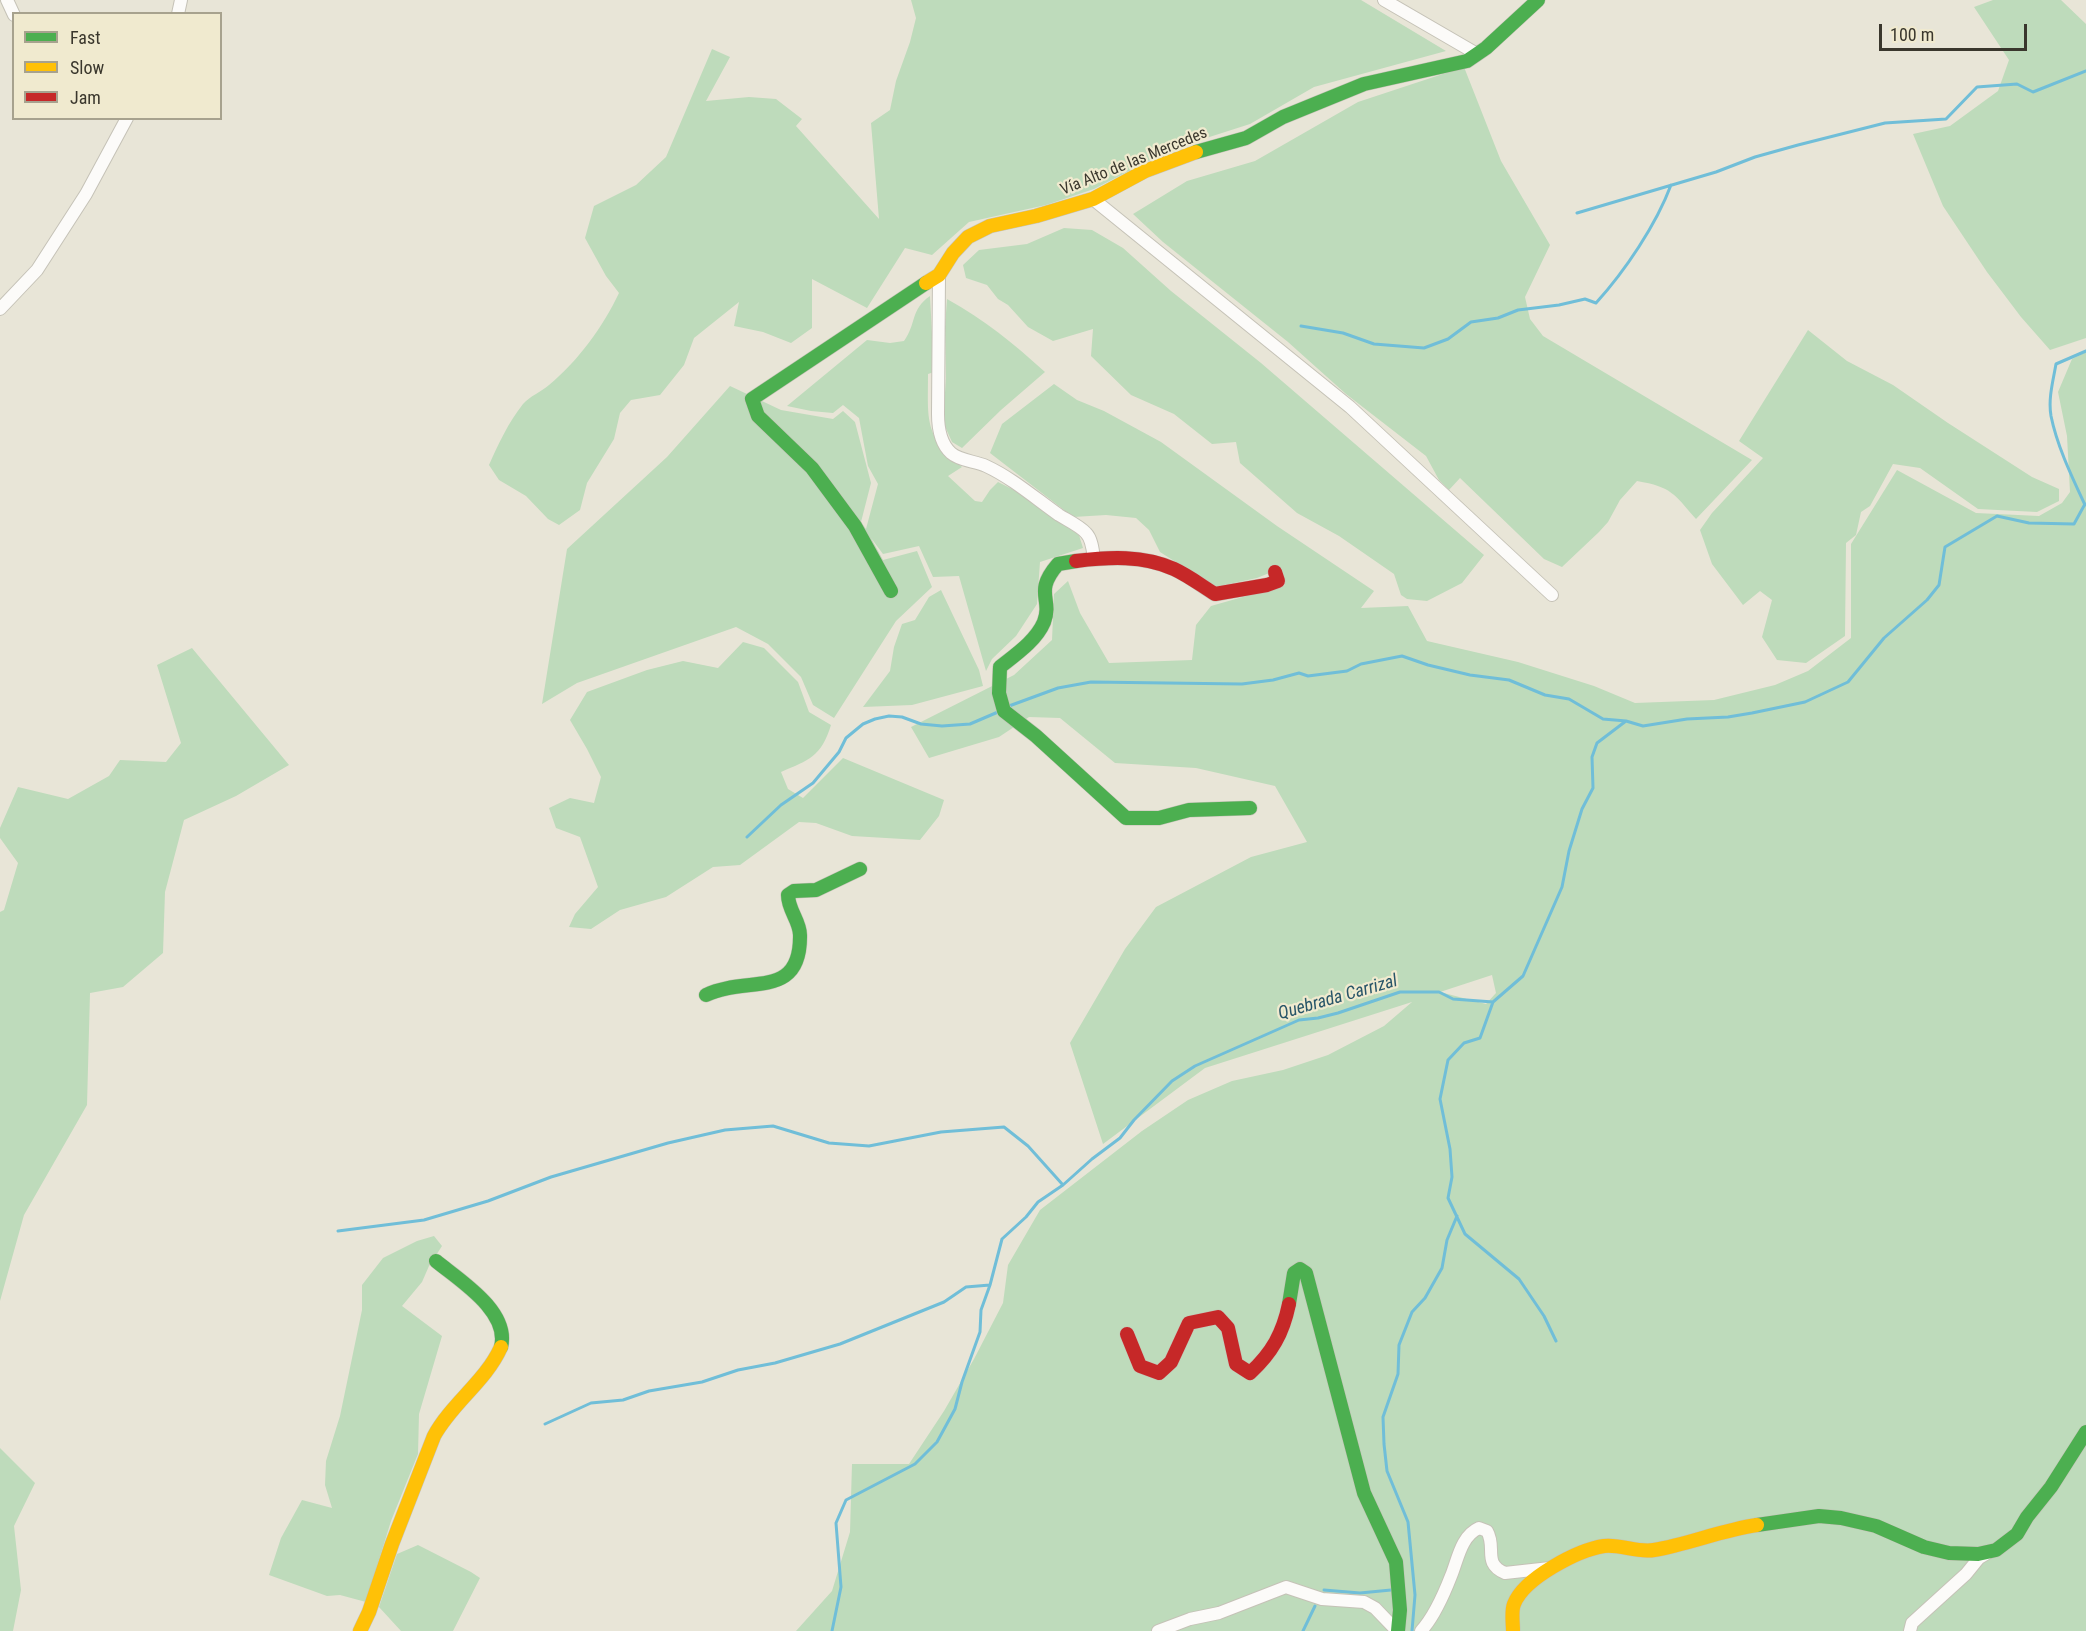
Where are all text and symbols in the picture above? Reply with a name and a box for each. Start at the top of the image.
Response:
legend [12,12,222,120]
scale bar [1882,12,2030,50]
text: 100 m [1890,24,1934,45]
text: Fast [70,27,101,48]
text: Slow [70,57,104,78]
text: Jam [70,87,101,108]
street label: Vía Alto de las Mercedes [1058,124,1210,200]
water label: Quebrada Carrizal [1276,971,1400,1025]

